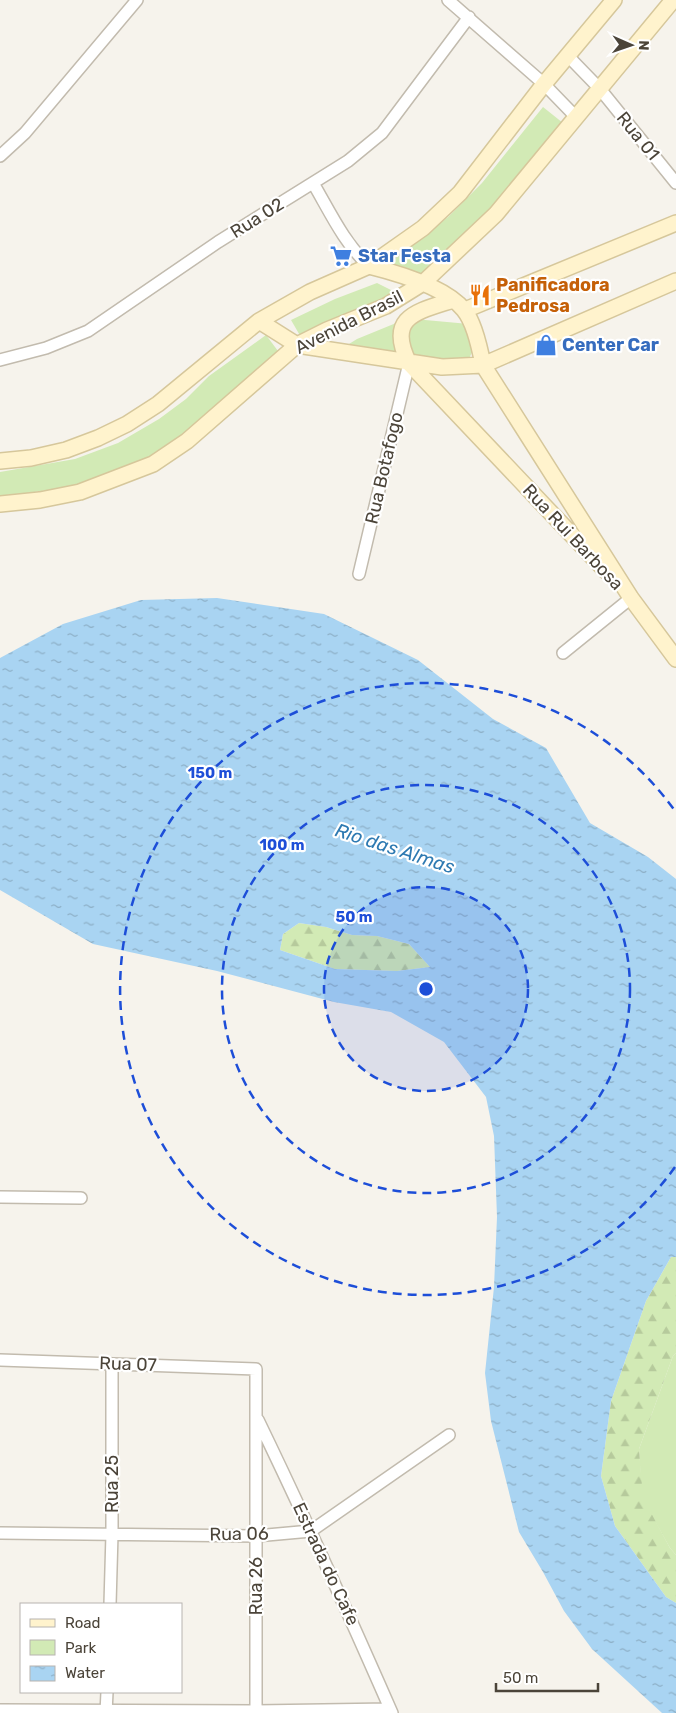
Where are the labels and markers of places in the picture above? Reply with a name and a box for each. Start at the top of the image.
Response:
supermarket icon: Star Festa [328,243,354,269]
place label: Star Festa [358,245,451,267]
place label: Panificadora Pedrosa [496,274,610,317]
restaurant icon: Panificadora Pedrosa [467,282,493,308]
shop icon: Center Car [533,332,559,358]
place label: Center Car [562,334,659,356]
centre of rings [417,980,435,998]

